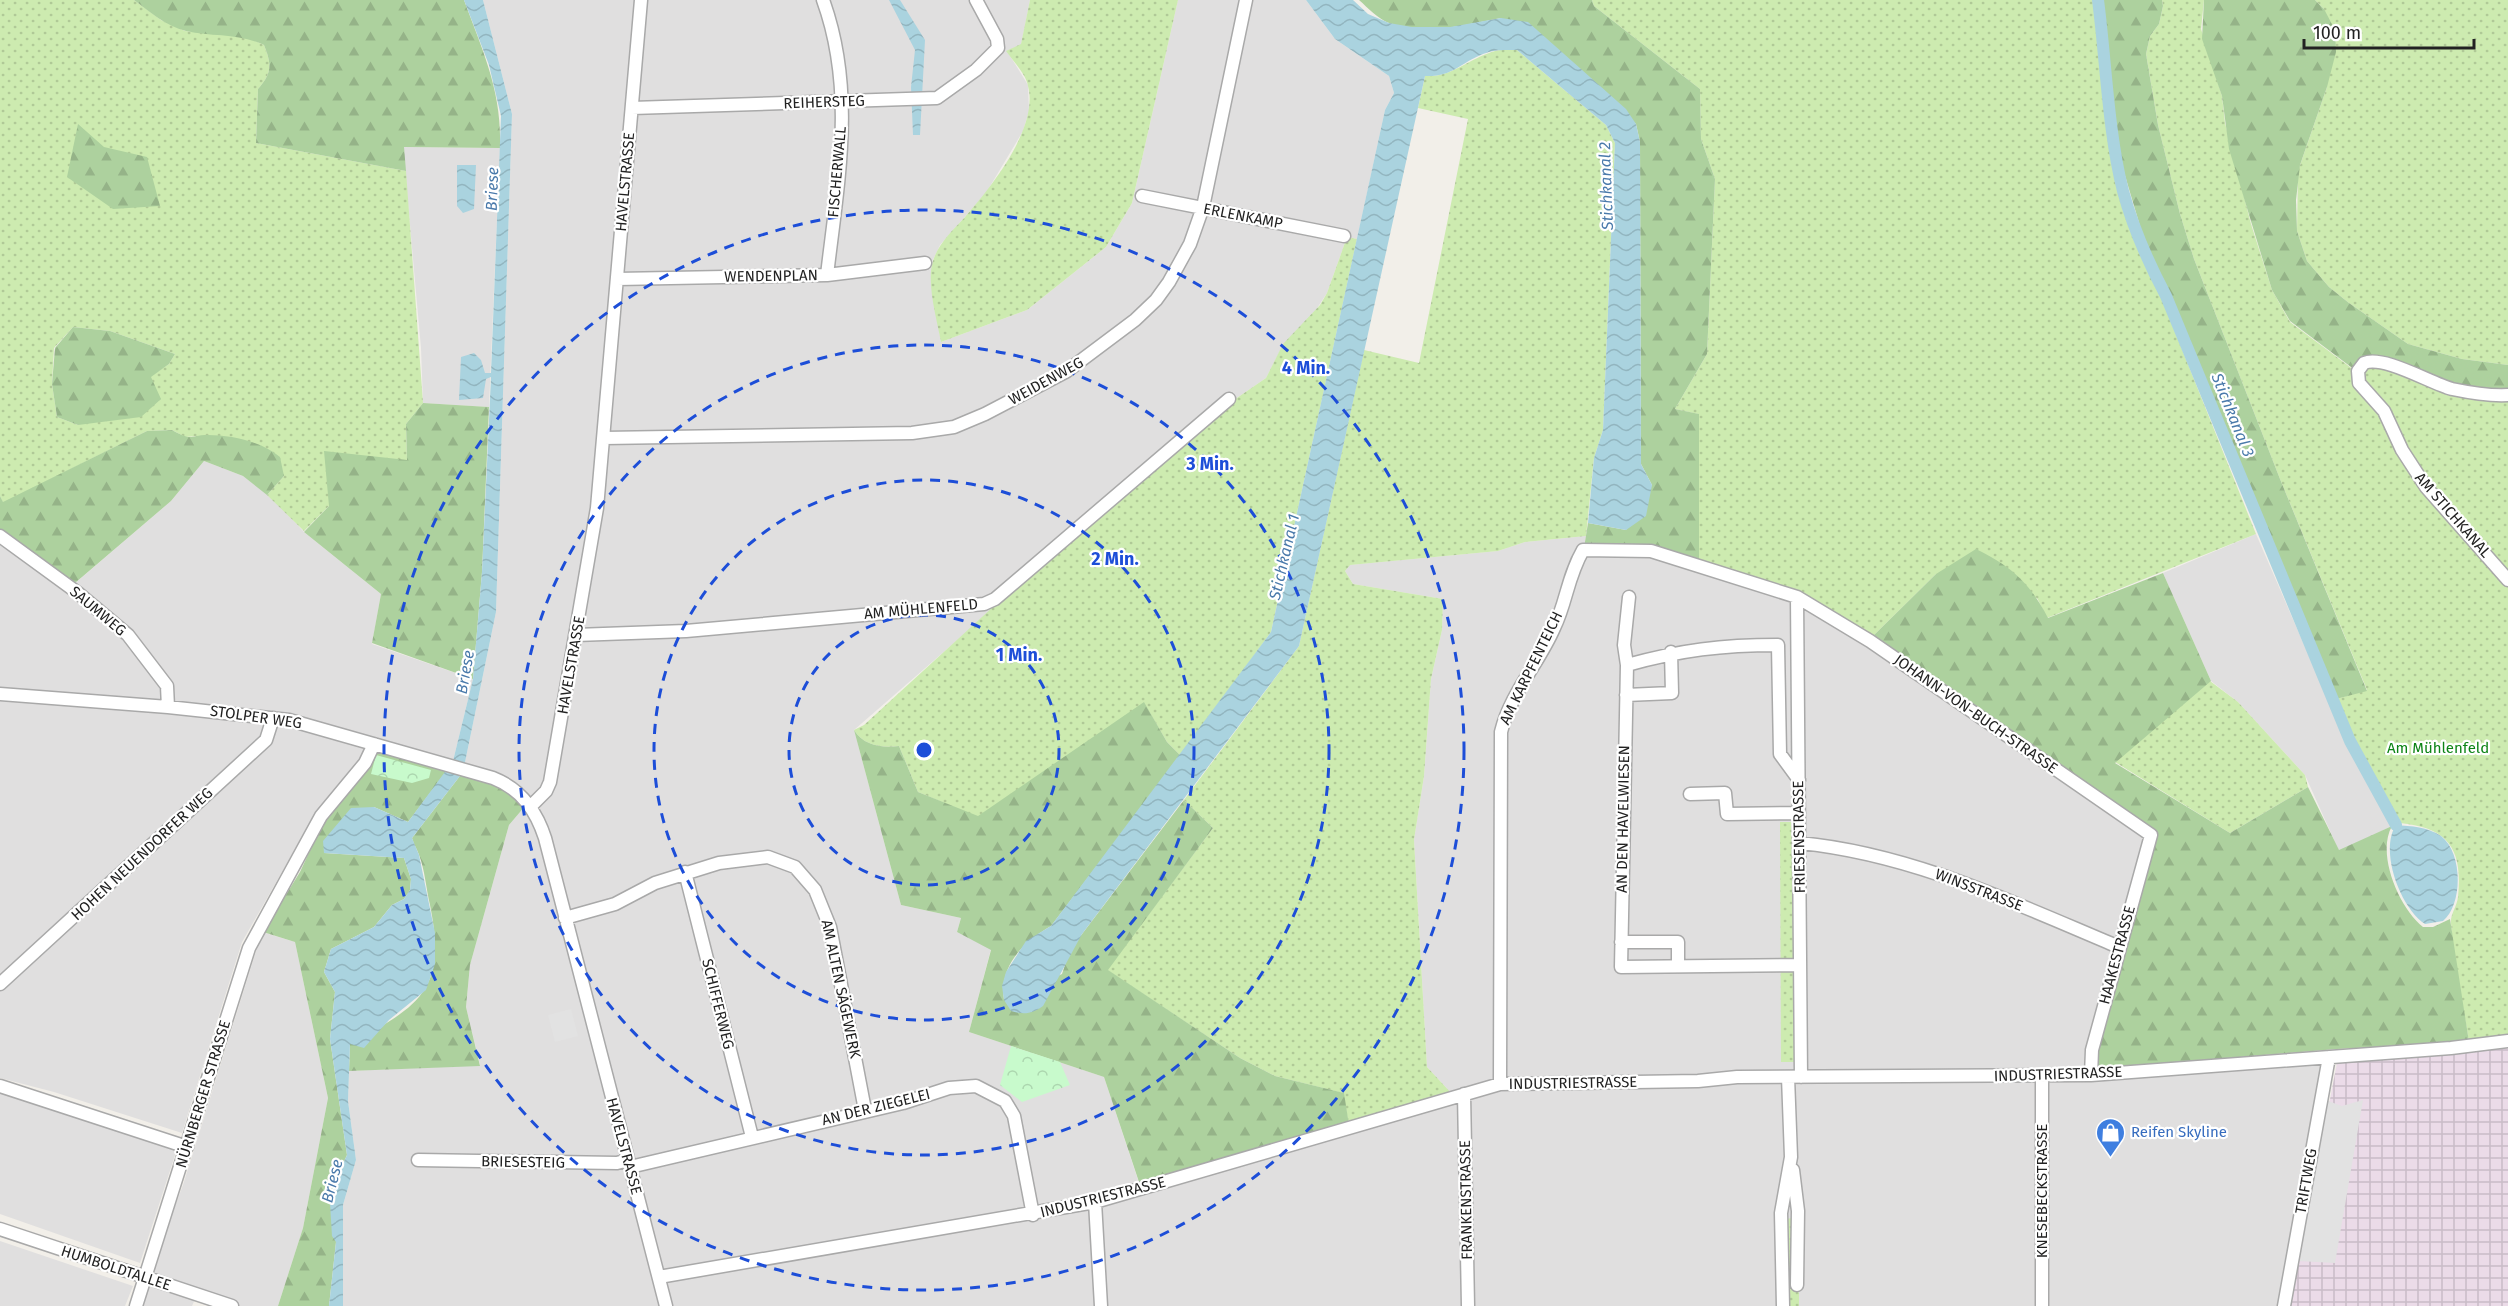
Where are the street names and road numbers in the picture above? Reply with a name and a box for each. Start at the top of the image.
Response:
street label: REIHERSTEG [783,92,865,112]
street label: FISCHERWALL [824,125,850,218]
street label: HAVELSTRASSE [612,132,638,232]
street label: ERLENKAMP [1202,199,1285,233]
street label: WENDENPLAN [724,266,818,286]
street label: WEIDENWEG [1006,353,1086,409]
street label: AM STICHKANAL [2411,469,2495,562]
street label: SAUMWEG [66,582,130,640]
street label: AM MÜHLENFELD [863,595,979,623]
street label: AM KARPFENTEICH [1496,608,1566,728]
street label: HAVELSTRASSE [553,614,589,716]
street label: JOHANN-VON-BUCH-STRASSE [1891,651,2061,777]
street label: STOLPER WEG [209,702,303,732]
street label: AN DEN HAVELWIESEN [1613,745,1633,893]
street label: FRIESENSTRASSE [1789,781,1809,893]
street label: HOHEN NEUENDORFER WEG [68,784,216,924]
street label: WINSSTRASSE [1933,865,2025,915]
street label: HAAKESTRASSE [2095,904,2139,1006]
street label: AM ALTEN SÄGEWERK [817,918,865,1060]
street label: SCHIFFERWEG [698,957,738,1051]
street label: NÜRNBERGER STRASSE [172,1018,234,1170]
street label: INDUSTRIESTRASSE [1993,1063,2123,1085]
street label: INDUSTRIESTRASSE [1509,1073,1637,1093]
street label: AN DER ZIEGELEI [820,1085,932,1129]
street label: HAVELSTRASSE [602,1096,646,1196]
street label: KNESEBECKSTRASSE [2033,1124,2051,1258]
street label: FRANKENSTRASSE [1456,1140,1476,1260]
street label: TRIFTWEG [2291,1147,2321,1215]
street label: BRIESESTEIG [481,1152,565,1172]
street label: INDUSTRIESTRASSE [1038,1173,1168,1221]
street label: HUMBOLDTALLEE [59,1242,173,1294]

